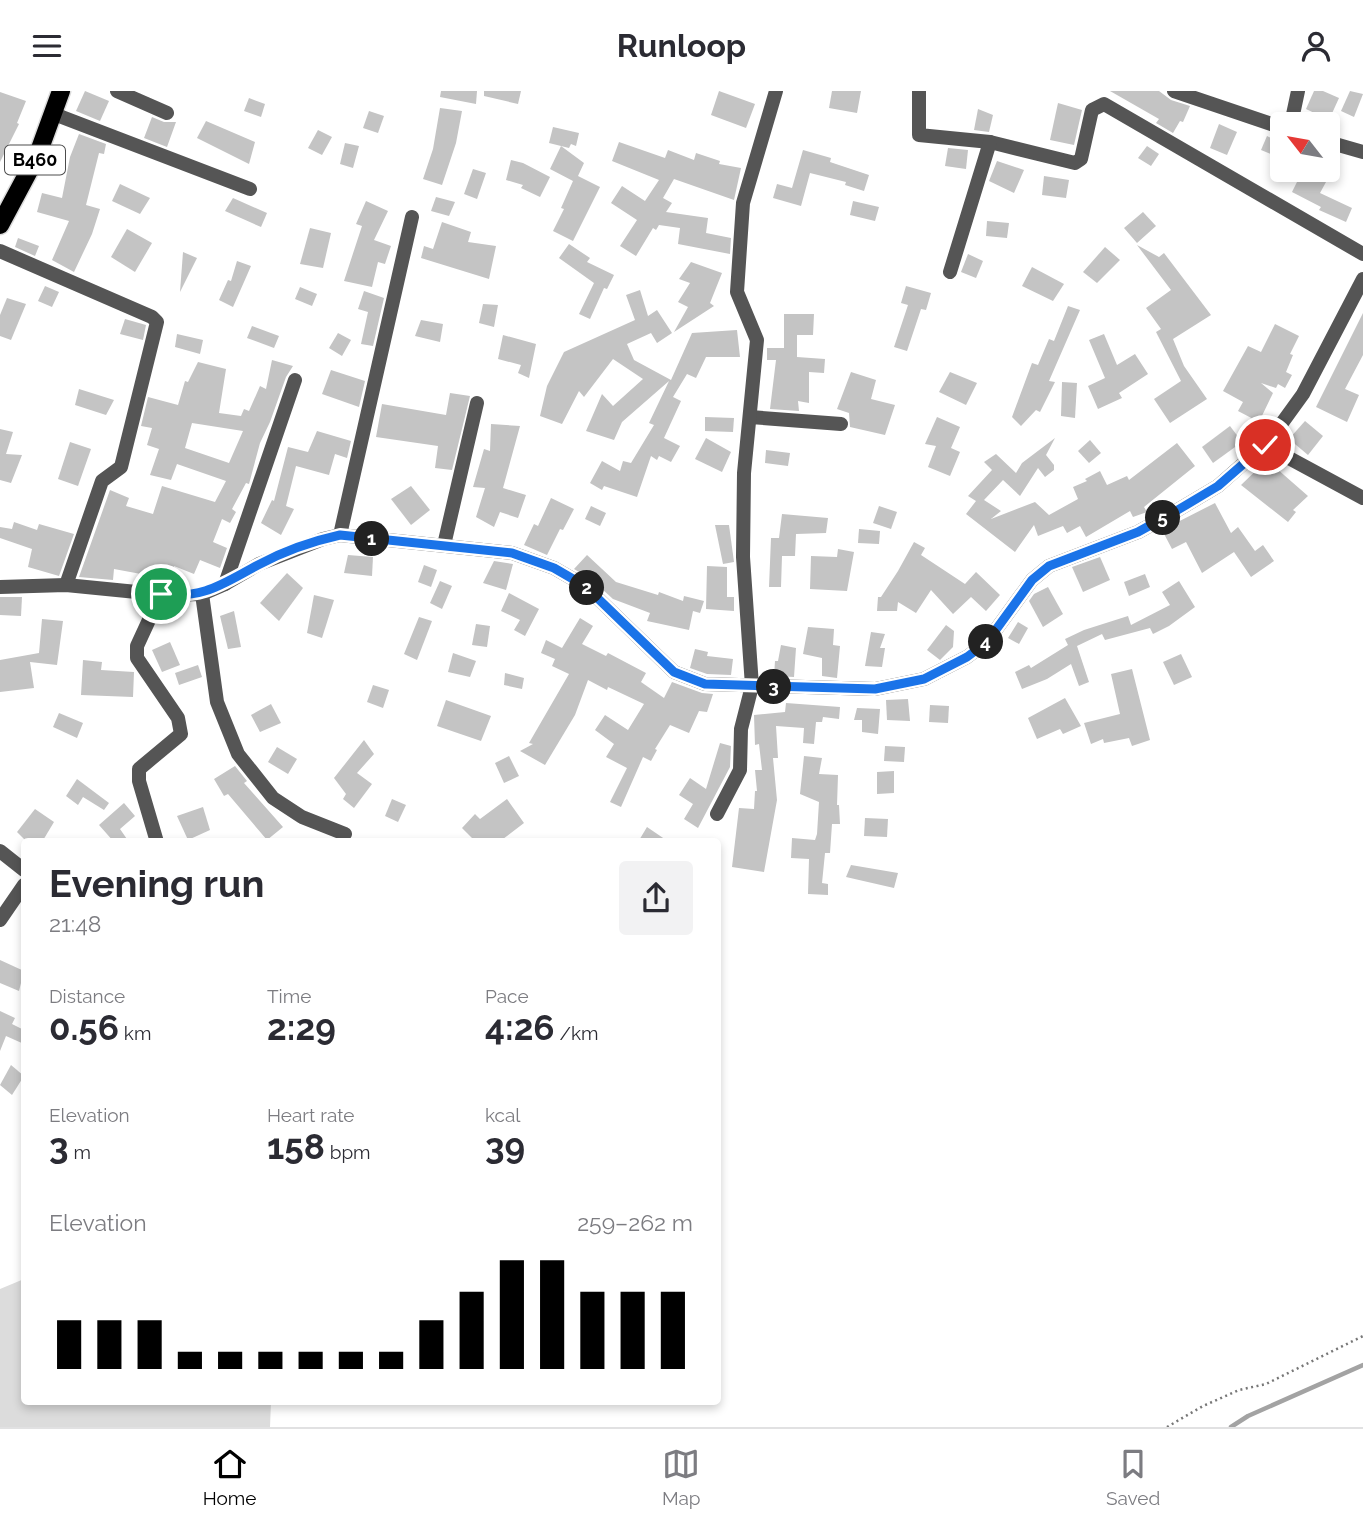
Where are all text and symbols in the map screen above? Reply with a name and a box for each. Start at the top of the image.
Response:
icon: menu [28,27,66,65]
text: Runloop [617,27,746,64]
icon: person [1297,27,1335,65]
north arrow [1270,112,1340,182]
map controls [1270,112,1340,182]
road number: B460 [5,146,65,175]
pin [1235,415,1295,475]
icon: check [1246,426,1284,464]
pin: 5 [1146,501,1180,535]
text: 5 [1157,506,1168,528]
pin: 1 [354,521,390,557]
text: 1 [367,527,376,549]
pin [131,564,191,624]
pin: 2 [570,571,604,605]
icon: arrive [142,575,180,613]
text: 2 [581,576,592,598]
pin: 4 [968,625,1004,659]
text: 4 [980,630,991,652]
pin: 3 [756,669,792,705]
text: 3 [768,675,779,697]
text: Evening run [49,861,264,906]
button: share [619,861,693,935]
text: 21:48 [49,910,101,937]
text: Distance [49,985,125,1007]
text: Time [267,985,311,1007]
text: Pace [485,985,529,1007]
text: 0.56 [49,1007,119,1048]
text: 2:29 [267,1007,336,1048]
text: 4:26 [485,1007,555,1048]
text: km [119,1022,151,1044]
text: /km [555,1022,598,1044]
text: Elevation [49,1104,130,1126]
text: Heart rate [267,1104,355,1126]
text: kcal [485,1104,521,1126]
text: 3 [49,1126,69,1167]
text: 158 [267,1126,325,1167]
text: 39 [485,1126,525,1167]
text: m [69,1141,91,1163]
text: bpm [325,1141,371,1163]
text: Elevation [49,1209,147,1236]
text: 259–262 m [577,1209,693,1236]
tab: Home [203,1445,256,1509]
tab: Map [662,1445,701,1509]
tab: Saved [1106,1445,1160,1509]

